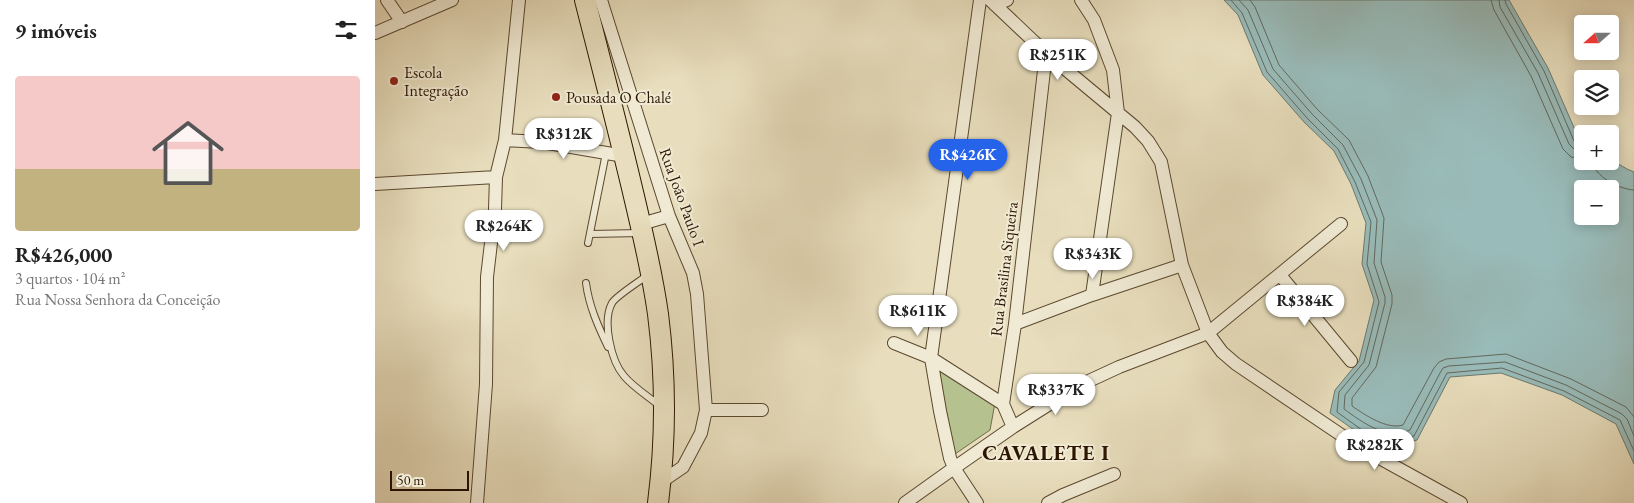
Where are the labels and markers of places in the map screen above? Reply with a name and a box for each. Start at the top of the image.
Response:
pin: R$251K [1017,38,1099,81]
place label: Escola Integração [404,62,468,101]
marker: Escola Integração [388,75,400,87]
place label: Pousada O Chalé [566,87,671,108]
marker: Pousada O Chalé [550,91,562,103]
pin: R$312K [523,118,605,160]
pin: R$426K [927,138,1009,181]
pin: R$264K [463,210,545,252]
pin: R$343K [1052,238,1134,280]
pin: R$384K [1264,284,1346,327]
pin: R$611K [877,294,959,337]
pin: R$337K [1015,374,1097,416]
pin: R$282K [1334,428,1416,471]

